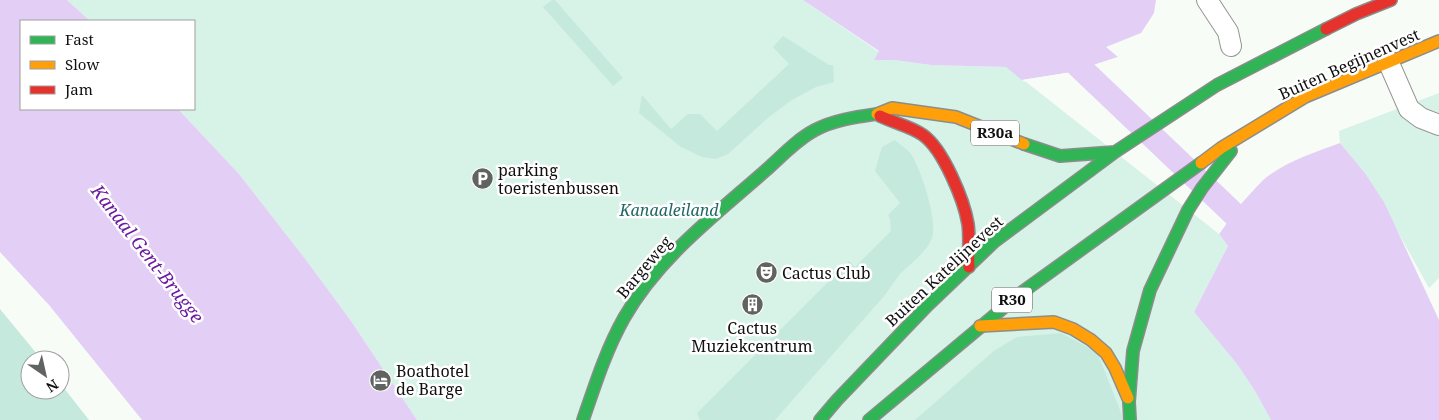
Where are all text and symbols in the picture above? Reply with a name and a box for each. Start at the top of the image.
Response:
legend [20,20,195,110]
street label: Buiten Begijnenvest [1275,23,1423,105]
text: Fast [65,29,94,49]
text: Slow [65,54,99,74]
text: Jam [64,79,93,99]
road number: R30a [971,120,1019,146]
place label: parking toeristenbussen [498,159,619,199]
parking icon: parking toeristenbussen [470,167,494,191]
water label: Kanaal Gent-Brugge [86,178,209,328]
park label: Kanaaleiland [618,199,719,221]
street label: Buiten Katelijnevest [880,210,1008,331]
street label: Bargeweg [611,231,677,303]
theatre icon: Cactus Club [754,261,778,285]
place label: Cactus Club [782,262,871,284]
road number: R30 [992,288,1032,312]
building icon: Cactus Muziekcentrum [740,292,764,316]
place label: Cactus Muziekcentrum [691,317,813,357]
north arrow [20,350,70,400]
place label: Boathotel de Barge [396,360,469,400]
hotel icon: Boathotel de Barge [368,368,392,392]
text: N [43,375,62,397]

